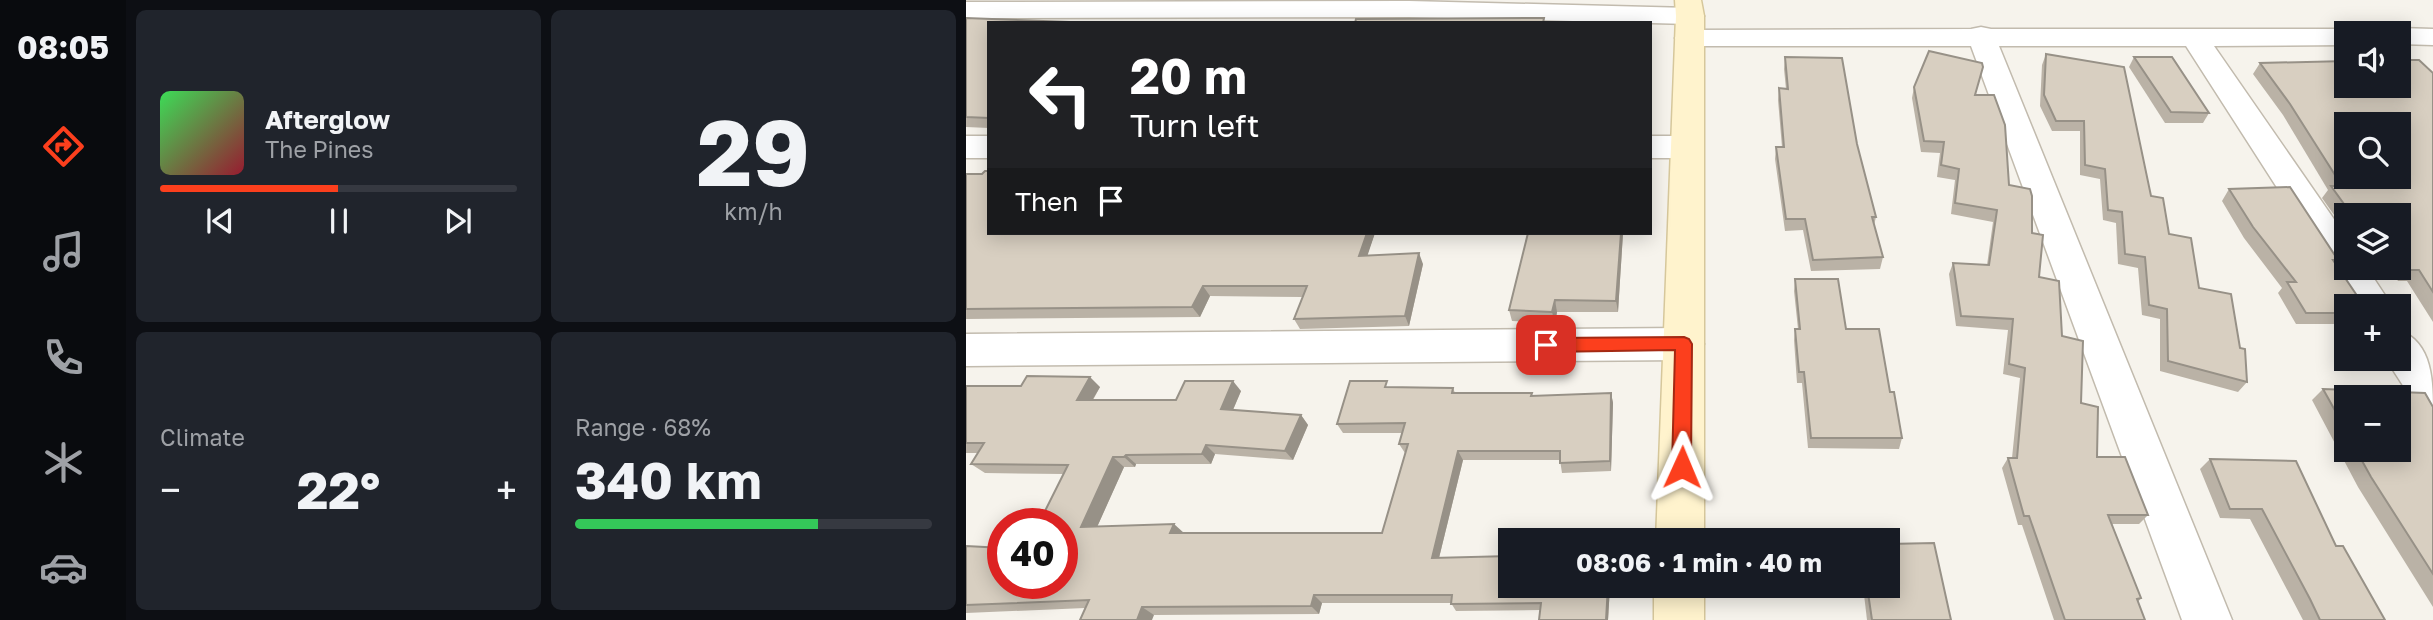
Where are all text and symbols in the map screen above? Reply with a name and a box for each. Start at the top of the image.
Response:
map controls [2334,21,2411,462]
button: sound [2334,21,2411,98]
text: 08:05 [17,28,109,66]
text: 20 m [1130,46,1247,105]
icon: left [1015,49,1106,140]
text: 29 [697,97,810,206]
text: Afterglow [265,104,390,135]
text: Turn left [1130,106,1259,144]
button: search [2334,112,2411,189]
icon: directions [39,122,88,171]
text: The Pines [265,135,373,163]
icon: arrive [1092,182,1130,220]
text: Then [1015,186,1078,217]
text: km/h [724,197,783,225]
icon: previous [201,202,239,240]
icon: pause [320,202,358,240]
icon: next [439,202,477,240]
button: layers [2334,203,2411,280]
icon: music [39,227,88,276]
button: + [2334,294,2411,371]
pin [1516,315,1576,375]
icon: arrive [1527,326,1565,364]
icon: phone [39,333,88,382]
button: − [2334,385,2411,462]
text: Range · 68% [575,413,711,441]
text: Climate [160,423,245,451]
position arrow [1645,430,1719,504]
icon: climate [39,438,88,487]
text: 340 km [575,448,762,510]
text: 22° [297,458,380,520]
text: − [160,467,181,512]
text: + [496,467,517,512]
speed limit sign: 40 [987,508,1078,599]
icon: car [39,543,88,592]
text: 08:06 · 1 min · 40 m [1576,547,1822,578]

